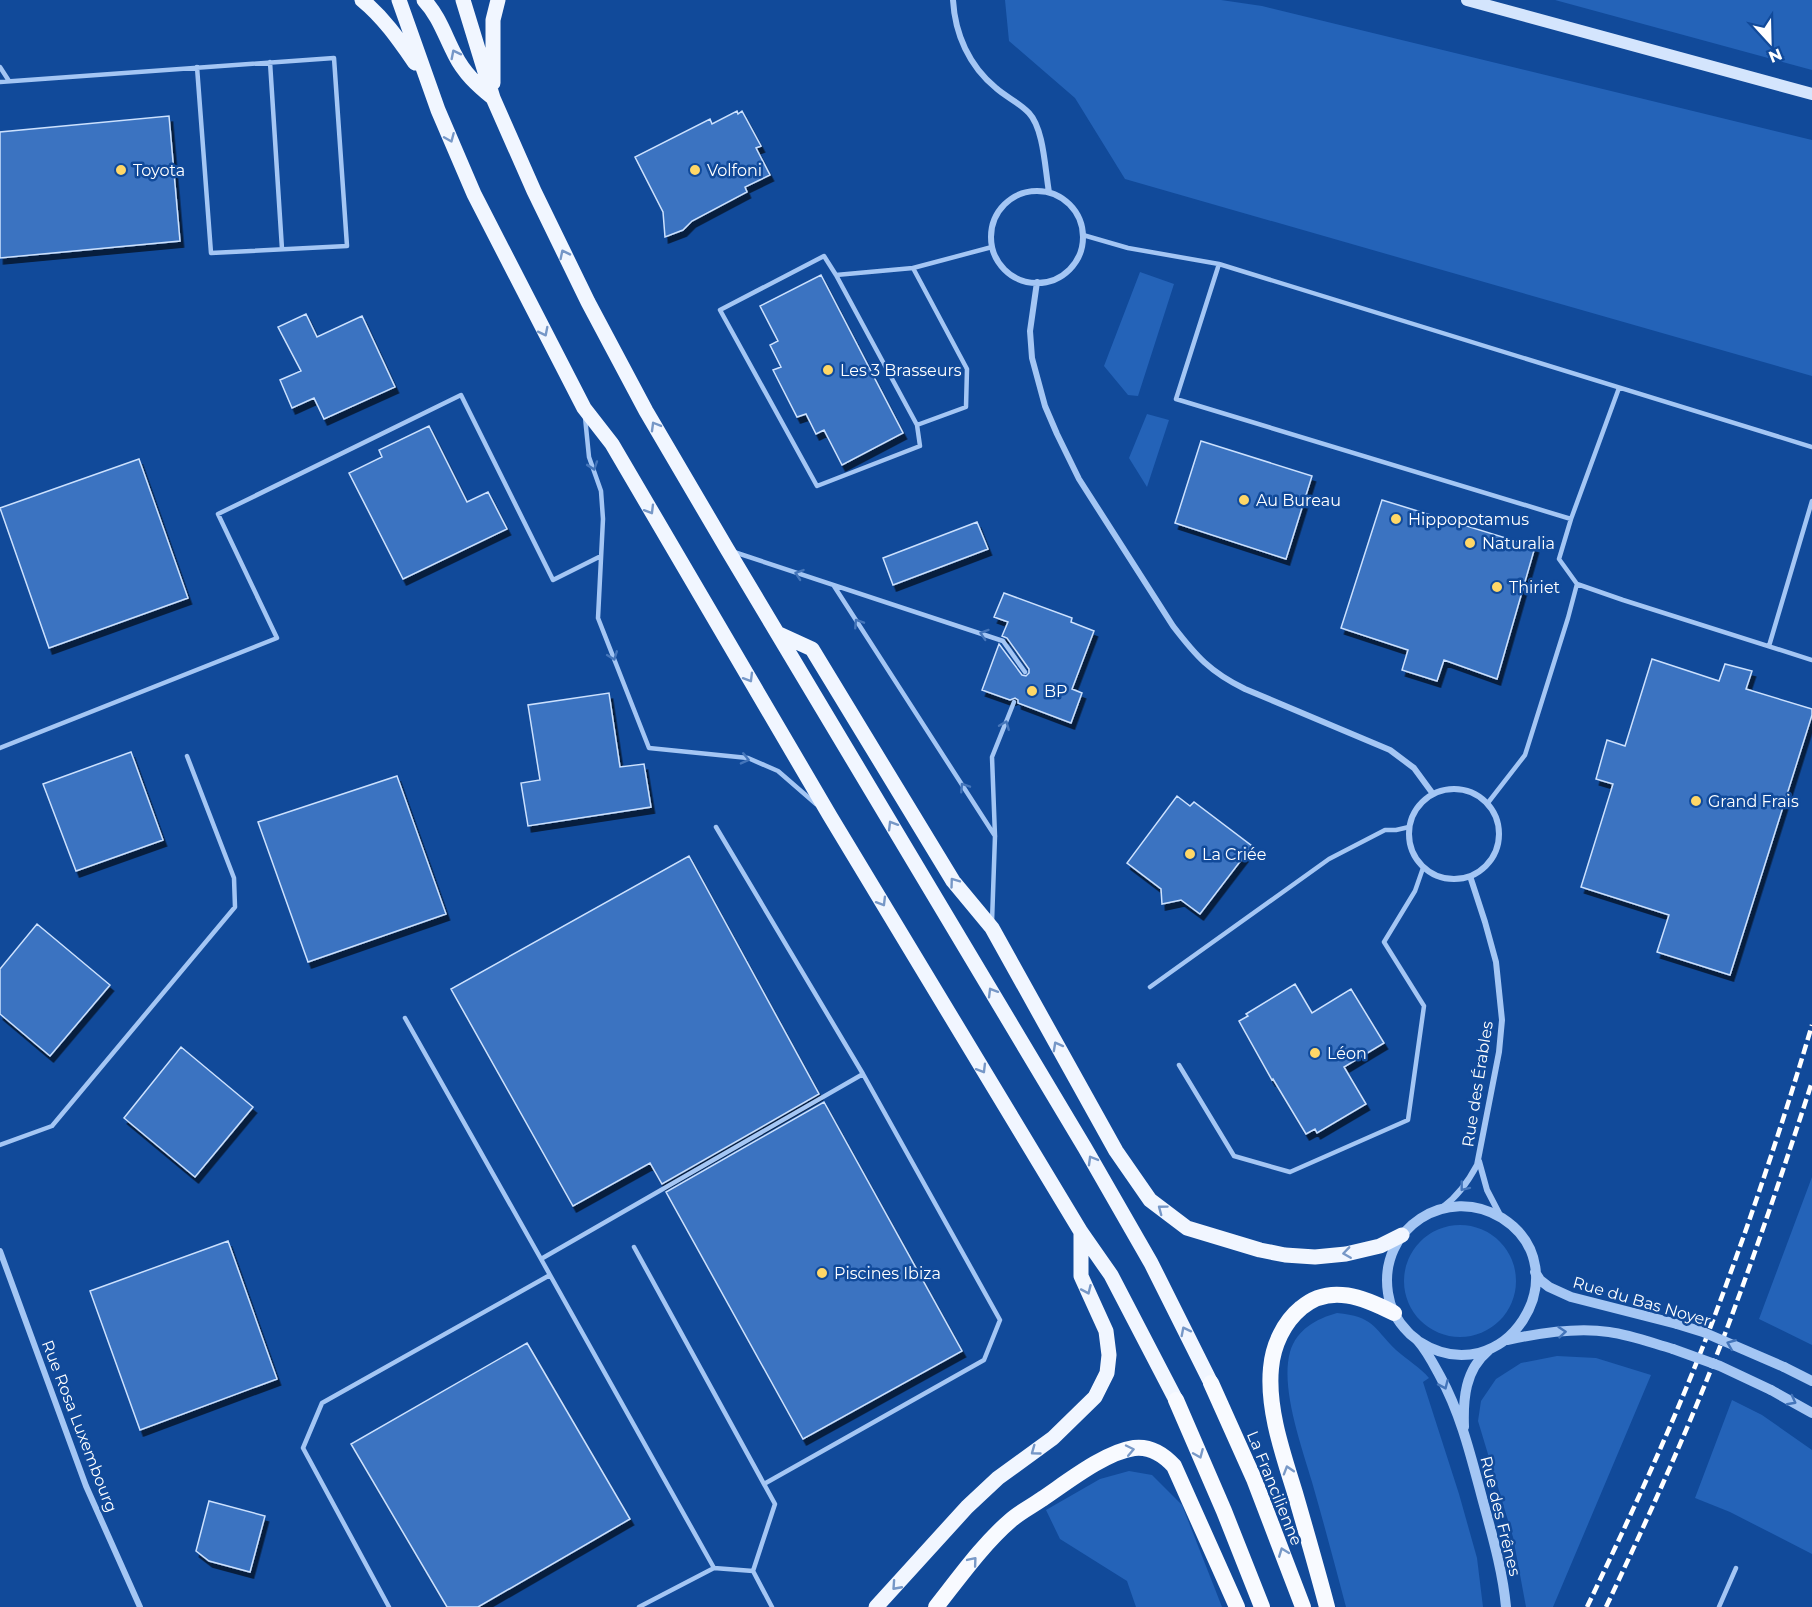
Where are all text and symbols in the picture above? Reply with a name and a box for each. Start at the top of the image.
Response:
north arrow [1740,12,1800,72]
text: N [1766,44,1785,67]
one-way arrow [451,50,463,61]
one-way arrow [443,131,455,142]
place label: Toyota [133,161,185,180]
place label: Volfoni [707,161,762,180]
marker: Toyota [114,163,128,177]
marker: Volfoni [688,163,702,177]
one-way arrow [560,249,572,260]
one-way arrow [537,325,549,336]
place label: Les 3 Brasseurs [840,361,962,380]
marker: Les 3 Brasseurs [821,363,835,377]
one-way arrow [651,422,662,432]
one-way arrow [585,460,598,471]
place label: Au Bureau [1256,491,1341,510]
marker: Au Bureau [1237,493,1251,507]
one-way arrow [643,504,655,514]
place label: Hippopotamus [1408,510,1529,529]
marker: Hippopotamus [1389,512,1403,526]
place label: Naturalia [1482,534,1555,553]
marker: Naturalia [1463,536,1477,550]
one-way arrow [794,568,805,581]
place label: Thiriet [1509,578,1561,597]
marker: Thiriet [1490,580,1504,594]
one-way arrow [854,618,865,629]
one-way arrow [979,629,990,642]
one-way arrow [606,650,618,661]
one-way arrow [742,672,754,682]
place label: BP [1044,682,1068,701]
marker: BP [1025,684,1039,698]
one-way arrow [998,721,1010,732]
one-way arrow [740,752,750,765]
one-way arrow [960,782,971,793]
place label: Grand Frais [1708,792,1799,811]
marker: Grand Frais [1689,794,1703,808]
one-way arrow [888,821,900,831]
place label: La Criée [1202,845,1266,864]
marker: La Criée [1183,847,1197,861]
one-way arrow [950,877,961,888]
one-way arrow [874,896,886,906]
one-way arrow [988,988,1000,998]
street label: Rue des Érables [1458,1020,1497,1148]
one-way arrow [1053,1042,1064,1053]
place label: Léon [1327,1044,1367,1063]
marker: Léon [1308,1046,1322,1060]
one-way arrow [975,1063,987,1073]
one-way arrow [1088,1156,1099,1166]
one-way arrow [1460,1180,1471,1191]
one-way arrow [1158,1206,1169,1217]
one-way arrow [1342,1247,1352,1259]
place label: Piscines Ibiza [834,1264,941,1283]
marker: Piscines Ibiza [815,1266,829,1280]
street label: Rue du Bas Noyer [1571,1273,1713,1330]
one-way arrow [1080,1283,1092,1294]
one-way arrow [1557,1326,1566,1339]
one-way arrow [1181,1327,1192,1338]
street label: Rue Rosa Luxembourg [38,1337,121,1515]
one-way arrow [1727,1339,1738,1351]
one-way arrow [1437,1379,1449,1390]
one-way arrow [1785,1394,1796,1405]
street label: La Francilienne [1243,1428,1306,1548]
one-way arrow [1031,1444,1042,1455]
one-way arrow [1124,1444,1134,1457]
one-way arrow [1192,1448,1204,1459]
street label: Rue des Frênes [1476,1454,1525,1578]
one-way arrow [1283,1465,1295,1476]
one-way arrow [1277,1548,1290,1558]
one-way arrow [966,1557,977,1568]
one-way arrow [892,1579,903,1590]

